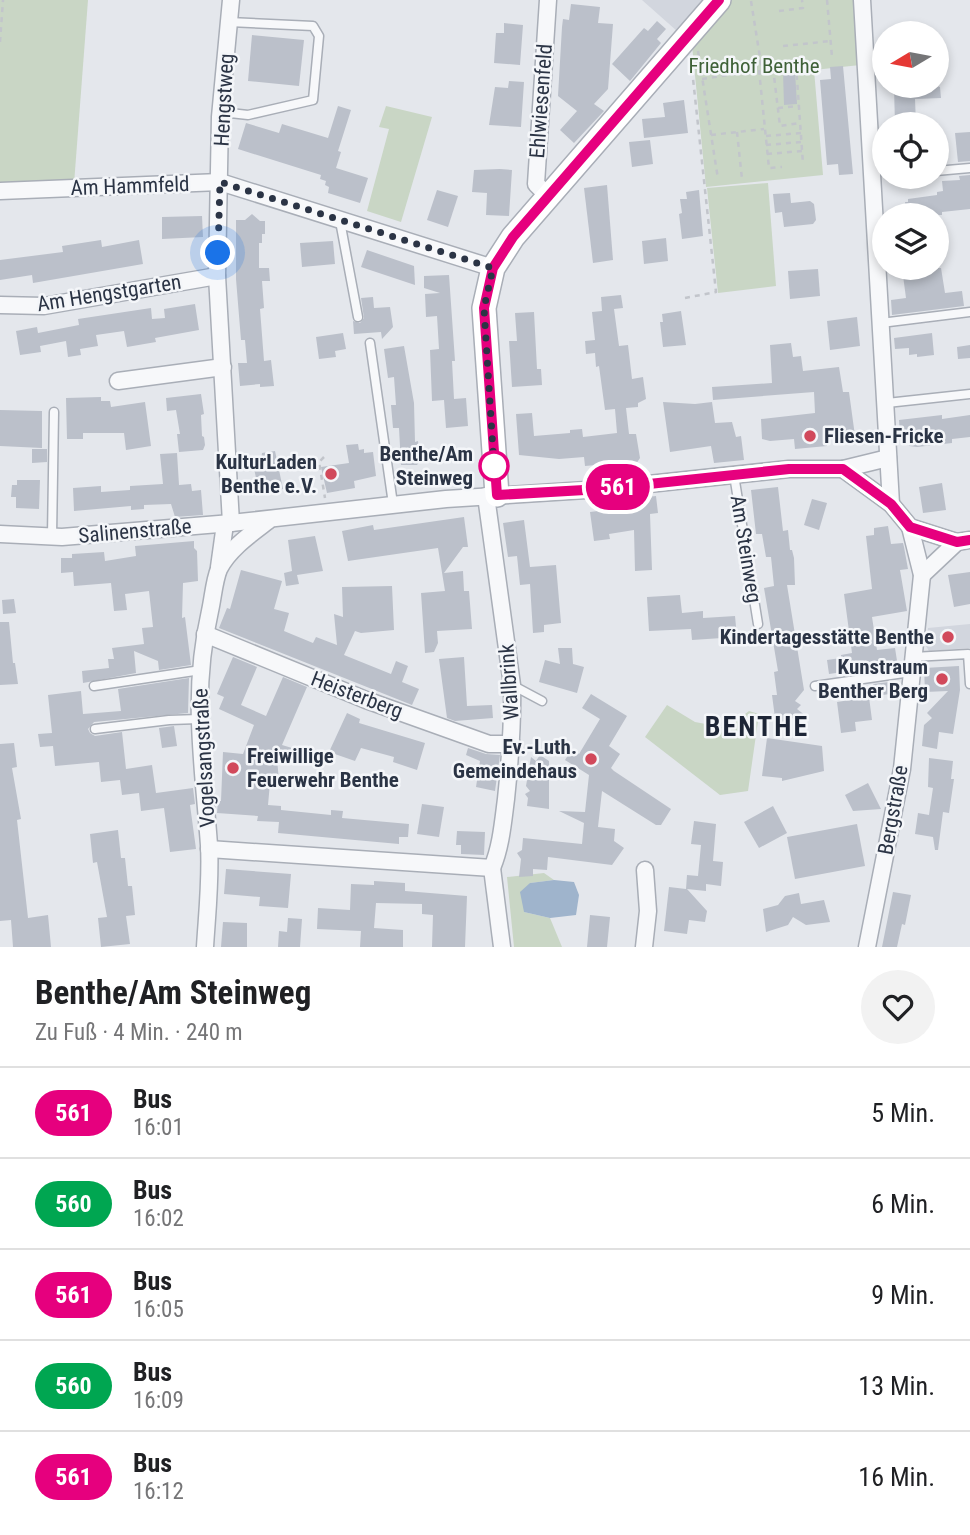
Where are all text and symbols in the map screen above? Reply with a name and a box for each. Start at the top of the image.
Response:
north arrow [872,21,948,98]
map controls [872,21,949,280]
street label: Ehlwiesenfeld [525,43,557,159]
street label: Hengstweg [210,53,238,147]
park label: Friedhof Benthe [688,54,820,78]
button: locate [872,112,949,189]
street label: Am Hammfeld [70,172,190,200]
button: layers [872,203,949,280]
your location [200,235,235,270]
street label: Am Hengstgarten [35,270,183,316]
place label: Fliesen-Fricke [824,424,944,448]
marker: Fliesen-Fricke [802,428,818,444]
place label: Benthe/Am Steinweg [379,442,473,490]
place label: KulturLaden Benthe e.V. [216,450,317,498]
marker: Benthe/Am Steinweg [479,451,509,481]
line badge: 561 [578,464,658,510]
marker: KulturLaden Benthe e.V. [323,466,339,482]
text: 561 [600,473,636,501]
street label: Am Steinweg [726,494,766,604]
street label: Salinenstraße [77,514,193,548]
place label: Kindertagesstätte Benthe [720,625,934,649]
marker: Kindertagesstätte Benthe [940,629,956,645]
street label: Wallbrink [494,642,524,721]
place label: Kunstraum Benther Berg [818,655,928,703]
street label: Heisterberg [308,667,406,723]
marker: Kunstraum Benther Berg [934,671,950,687]
street label: Vogelsangstraße [188,687,220,828]
district label: BENTHE [705,710,809,743]
place label: Ev.-Luth. Gemeindehaus [453,735,577,783]
place label: Freiwillige Feuerwehr Benthe [247,744,399,792]
marker: Ev.-Luth. Gemeindehaus [583,751,599,767]
marker: Freiwillige Feuerwehr Benthe [225,760,241,776]
street label: Bergstraße [873,763,913,857]
button: heart [861,970,935,1044]
text: Benthe/Am Steinweg [35,973,311,1012]
text: Zu Fuß · 4 Min. · 240 m [35,1019,243,1046]
text: Bus [133,1084,172,1114]
text: 5 Min. [871,1098,935,1128]
text: 561 [55,1099,92,1127]
text: 16:01 [133,1114,184,1141]
text: Bus [133,1175,172,1205]
text: 6 Min. [871,1189,935,1219]
text: 560 [55,1190,92,1218]
text: 16:02 [133,1205,184,1232]
text: Bus [133,1266,172,1296]
text: 9 Min. [871,1280,935,1310]
text: 561 [55,1281,92,1309]
text: 16:05 [133,1296,184,1323]
text: Bus [133,1357,172,1387]
text: 13 Min. [858,1371,935,1401]
text: 560 [55,1372,92,1400]
text: 16:09 [133,1387,184,1414]
text: Bus [133,1448,172,1478]
text: 16 Min. [858,1462,935,1492]
text: 561 [55,1463,92,1491]
text: 16:12 [133,1478,184,1505]

